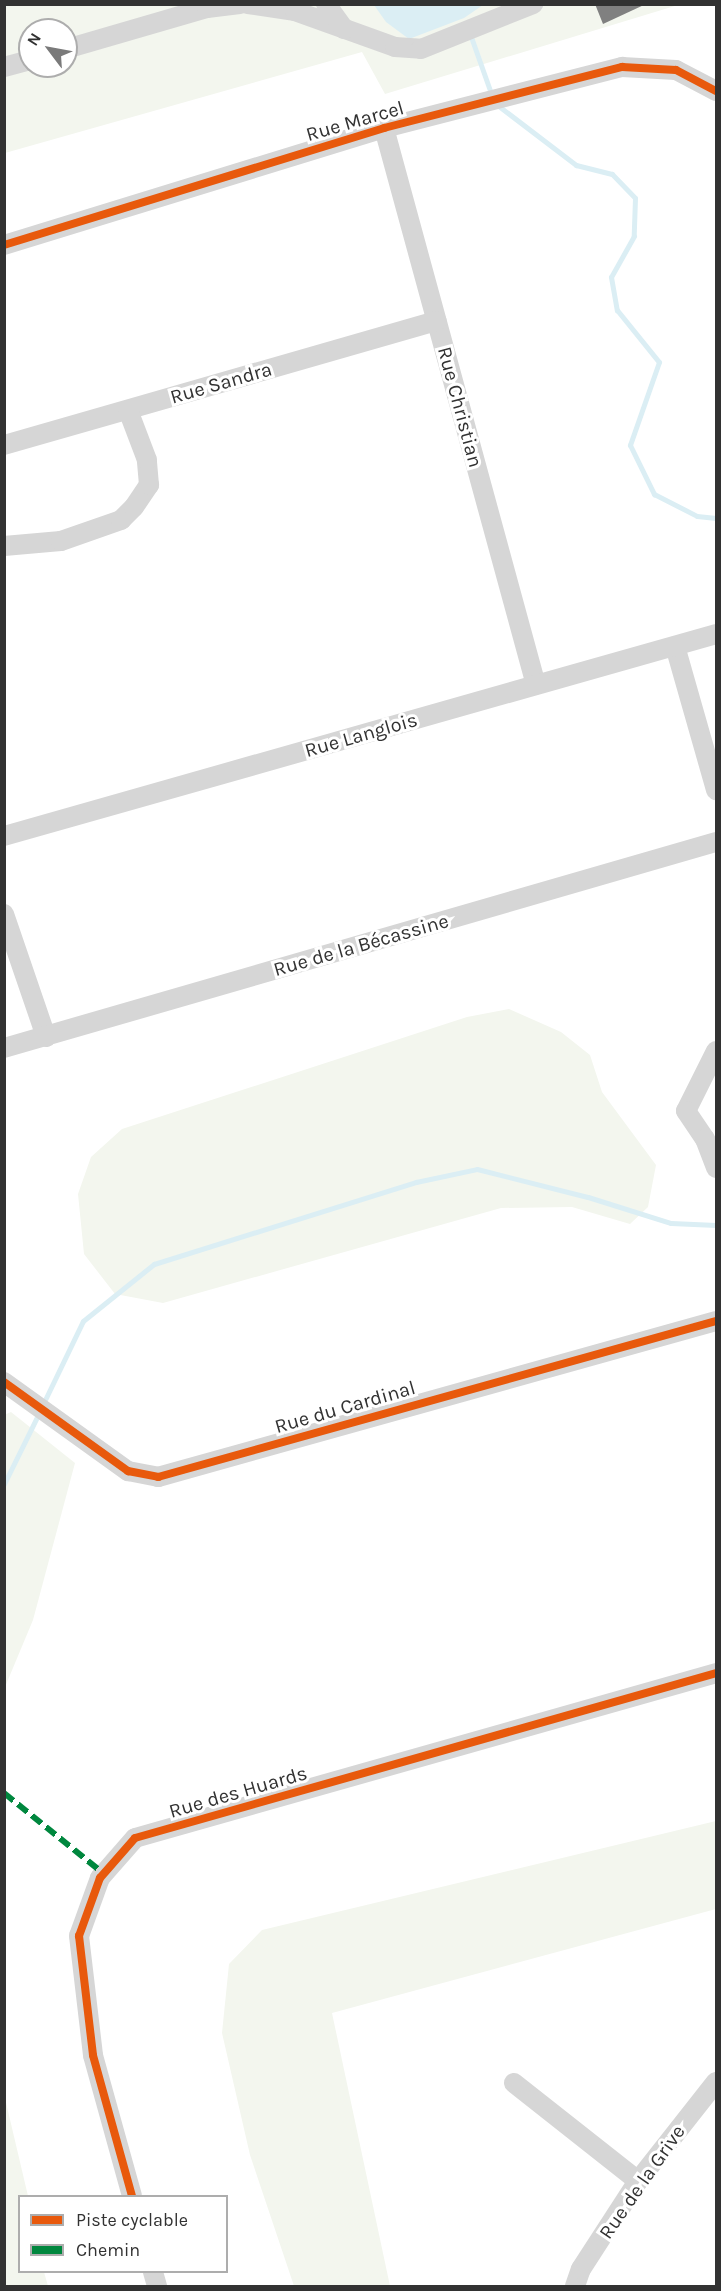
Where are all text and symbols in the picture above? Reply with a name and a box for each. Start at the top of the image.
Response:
north arrow [18,18,78,78]
text: N [23,29,45,49]
street label: Rue Marcel [303,96,407,146]
street label: Rue Christian [432,344,488,470]
street label: Rue Sandra [167,357,275,409]
street label: Rue Langlois [302,707,420,763]
street label: Rue de la Bécassine [271,909,451,981]
street label: Rue du Cardinal [272,1375,418,1439]
street label: Rue des Huards [166,1761,310,1823]
street label: Rue de la Grive [594,2120,690,2244]
legend [18,2195,228,2273]
text: Piste cyclable [76,2209,188,2231]
text: Chemin [76,2239,140,2261]

